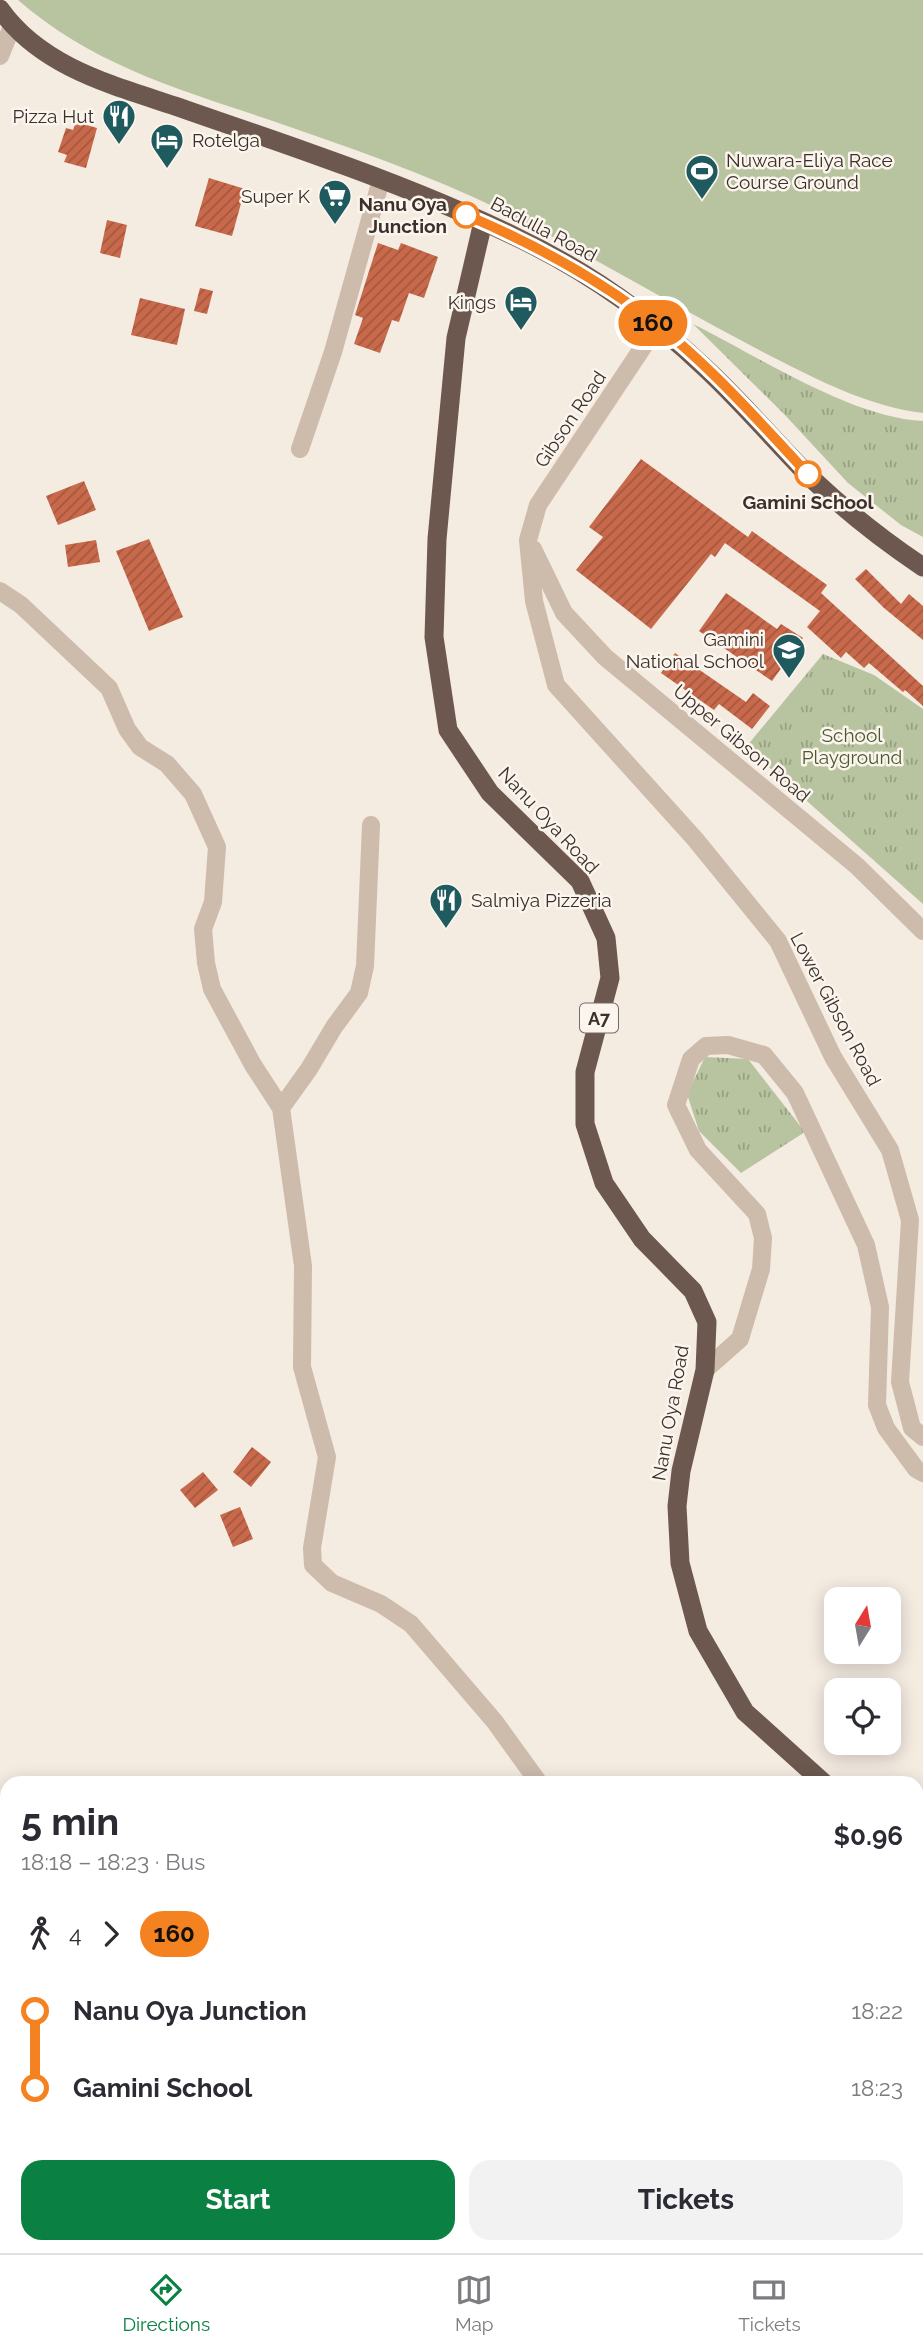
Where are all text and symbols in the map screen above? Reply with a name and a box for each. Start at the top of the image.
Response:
restaurant icon: Pizza Hut [100,97,138,146]
place label: Pizza Hut [12,105,95,127]
hotel icon: Rotelga [148,121,186,170]
place label: Rotelga [192,129,260,151]
place label: Nuwara-Eliya Race Course Ground [726,149,893,193]
sports icon: Nuwara-Eliya Race Course Ground [683,152,721,201]
supermarket icon: Super K [316,177,354,226]
place label: Super K [241,185,311,207]
street label: Badulla Road [487,192,601,266]
place label: Nanu Oya Junction [359,193,447,237]
marker: Nanu Oya Junction [453,202,479,228]
hotel icon: Kings [502,283,540,332]
place label: Kings [448,291,496,313]
line badge: 160 [613,300,693,346]
text: 160 [632,308,674,337]
street label: Gibson Road [530,367,610,471]
marker: Gamini School [795,461,821,487]
place label: Gamini School [743,491,874,513]
place label: Gamini National School [626,628,765,672]
school or university icon: Gamini National School [770,631,808,680]
street label: Upper Gibson Road [669,679,815,807]
park label: School Playground [802,724,902,768]
street label: Nanu Oya Road [494,762,604,878]
restaurant icon: Salmiya Pizzeria [427,881,465,930]
place label: Salmiya Pizzeria [471,889,612,911]
street label: Lower Gibson Road [786,929,886,1089]
road number: A7 [580,1003,618,1032]
street label: Nanu Oya Road [647,1344,693,1482]
north arrow [824,1587,901,1664]
map controls [824,1587,901,1755]
button: locate [824,1678,901,1755]
text: 5 min [21,1799,119,1844]
text: $0.96 [834,1821,903,1851]
text: 18:18 – 18:23 · Bus [21,1848,205,1875]
icon: walk [21,1915,59,1953]
icon: forward [92,1915,130,1953]
text: 160 [154,1919,195,1948]
text: 4 [69,1920,82,1947]
text: Nanu Oya Junction [73,1996,307,2026]
text: 18:22 [851,1997,903,2024]
text: Gamini School [73,2073,252,2103]
text: 18:23 [851,2074,903,2101]
button: Start [21,2160,455,2240]
button: Tickets [469,2160,903,2240]
tab: Directions [122,2271,210,2335]
tab: Map [455,2271,494,2335]
tab: Tickets [738,2271,801,2335]

